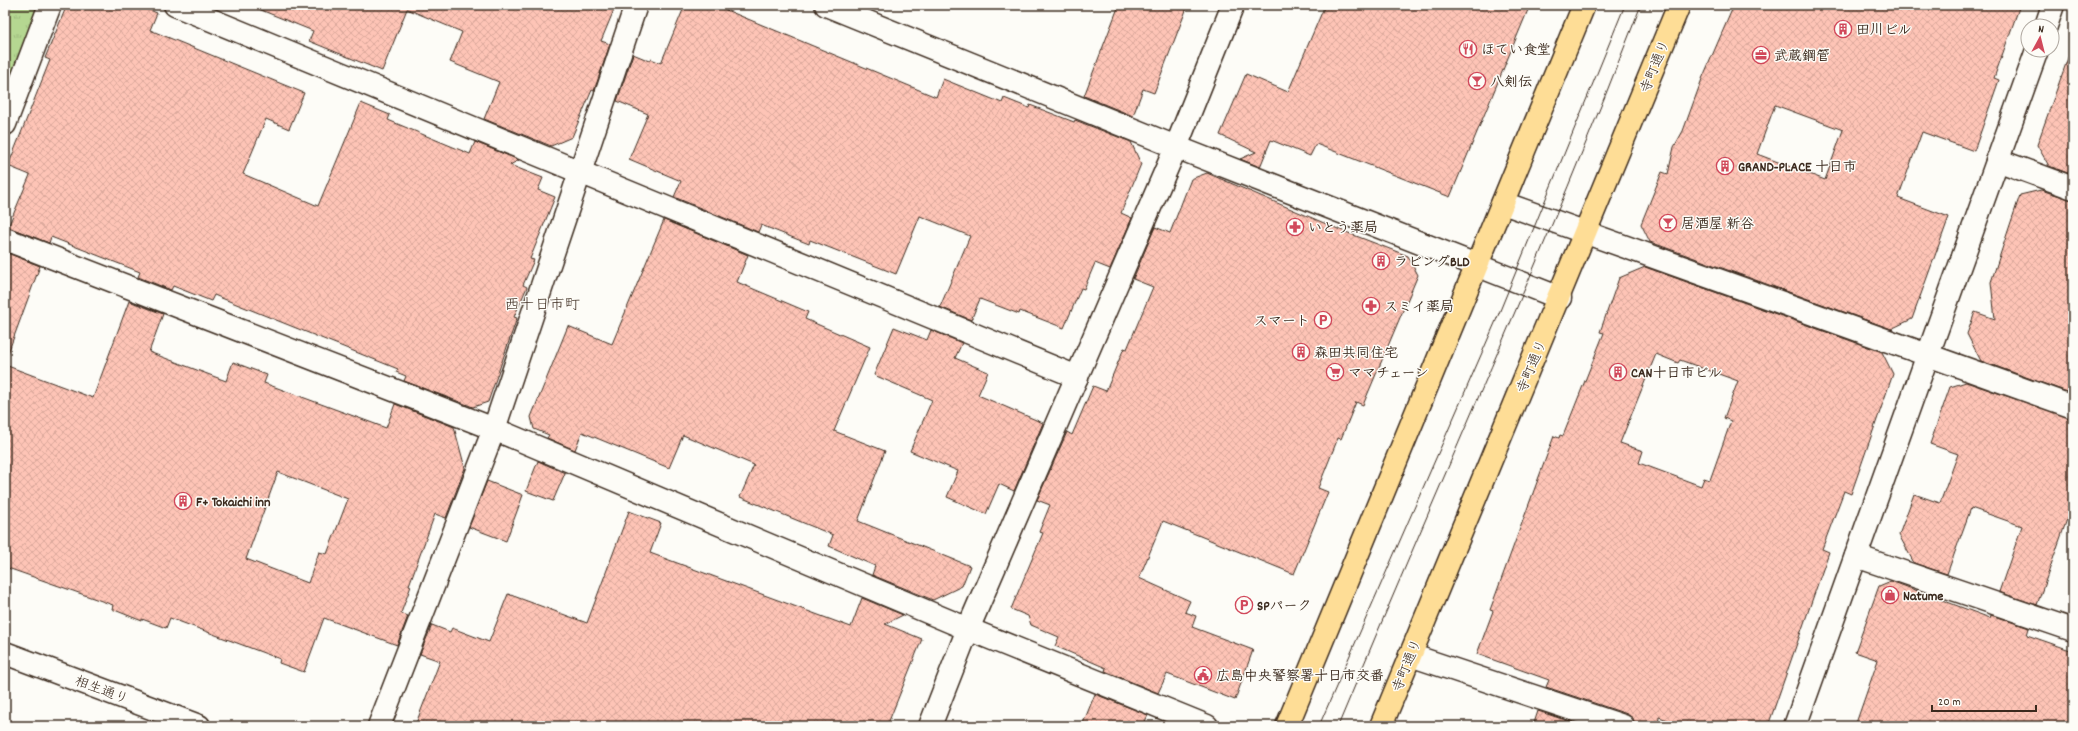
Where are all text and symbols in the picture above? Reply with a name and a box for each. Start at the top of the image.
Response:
north arrow [2020,18,2060,58]
building icon: 田川ビル [1833,19,1853,39]
place label: 田川ビル [1856,21,1912,41]
text: N [2037,22,2045,38]
street label: 寺町通り [1636,37,1676,96]
restaurant icon: ほてい食堂 [1458,39,1478,59]
place label: ほてい食堂 [1481,41,1551,61]
office icon: 武蔵鋼管 [1751,45,1771,65]
place label: 武蔵鋼管 [1774,47,1830,67]
bar icon: 八剣伝 [1467,71,1487,91]
place label: 八剣伝 [1490,73,1532,93]
building icon: GRAND-PLACE 十日市 [1715,156,1735,176]
place label: GRAND-PLACE 十日市 [1738,158,1857,178]
bar icon: 居酒屋 新谷 [1658,213,1678,233]
place label: 居酒屋 新谷 [1681,215,1754,235]
pharmacy icon: いとう薬局 [1285,217,1305,237]
place label: いとう薬局 [1308,219,1378,239]
building icon: ラビングBLD [1371,251,1391,271]
place label: ラビングBLD [1394,253,1470,273]
district label: 西十日市町 [504,295,580,317]
pharmacy icon: スミイ薬局 [1361,296,1381,316]
place label: スミイ薬局 [1384,298,1454,318]
parking icon: スマート [1313,310,1333,330]
place label: スマート [1254,312,1310,332]
street label: 寺町通り [1513,337,1553,396]
building icon: 森田共同住宅 [1291,342,1311,362]
place label: 森田共同住宅 [1314,344,1398,364]
supermarket icon: ママチェーン [1325,362,1345,382]
building icon: CAN十日市ビル [1608,362,1628,382]
place label: ママチェーン [1348,364,1429,384]
place label: CAN十日市ビル [1631,364,1722,384]
building icon: F+ Tokaichi inn [173,491,193,511]
place label: F+ Tokaichi inn [196,493,271,513]
shop icon: Natume [1880,585,1900,605]
place label: Natume [1903,587,1943,607]
parking icon: SPパーク [1234,595,1254,615]
place label: SPパーク [1257,597,1312,617]
street label: 寺町通り [1388,636,1428,695]
public building icon: 広島中央警察署十日市交番 [1193,665,1213,685]
place label: 広島中央警察署十日市交番 [1216,667,1384,687]
street label: 相生通り [72,671,131,710]
scale bar [1932,687,2036,713]
text: 20 m [1938,694,1961,711]

